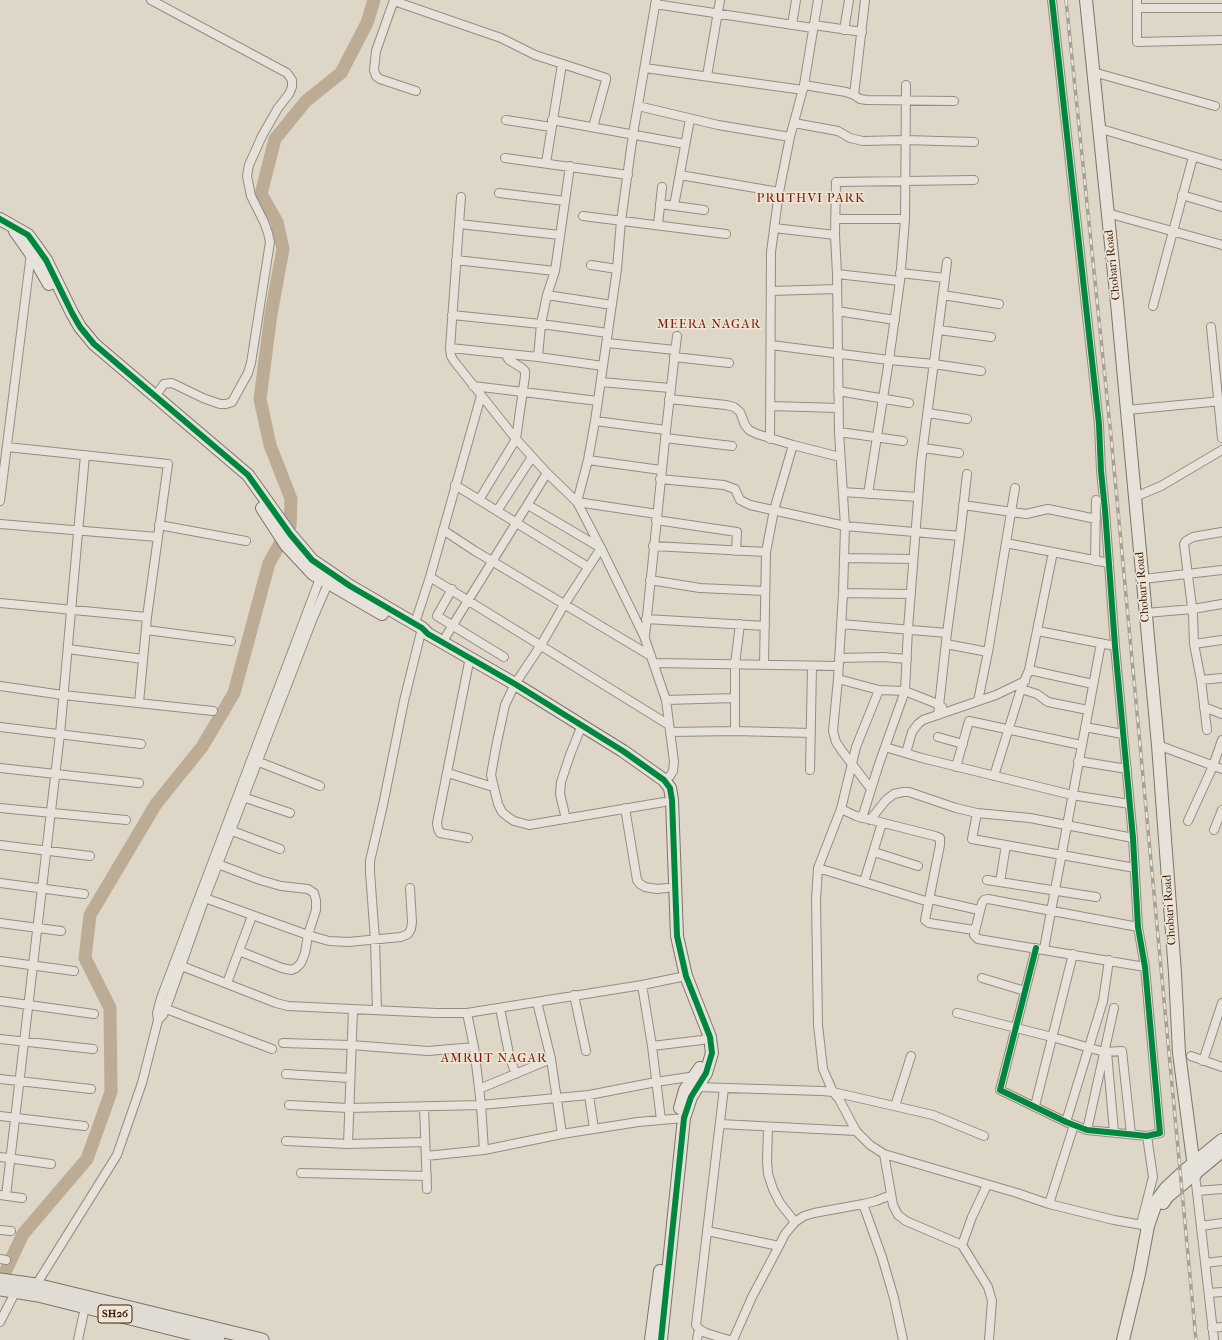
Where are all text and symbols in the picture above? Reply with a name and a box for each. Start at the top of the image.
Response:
district label: PRUTHVI PARK [757,191,865,207]
street label: Chobari Road [1102,229,1124,301]
district label: MEERA NAGAR [657,317,761,333]
street label: Chobari Road [1133,551,1153,623]
street label: Chobari Road [1160,874,1180,946]
district label: AMRUT NAGAR [441,1051,547,1067]
road number: SH26 [98,1305,132,1323]

